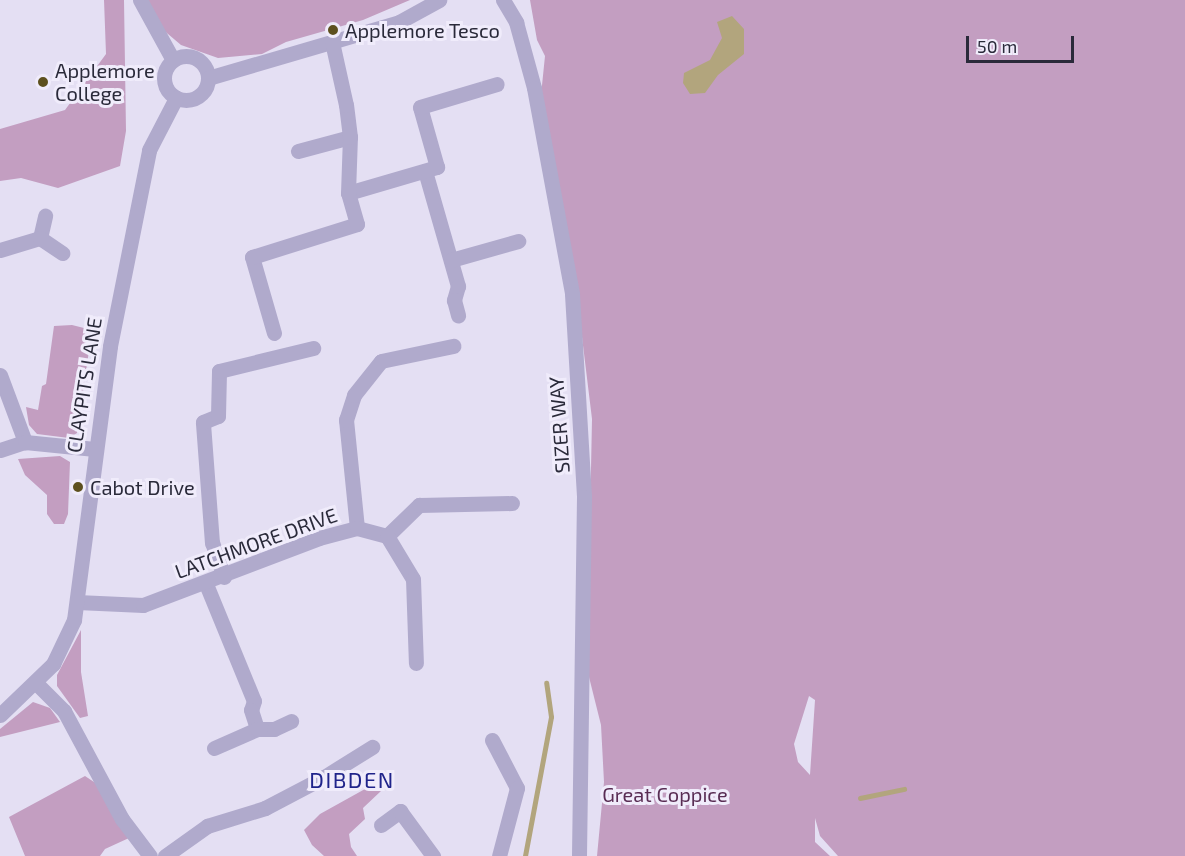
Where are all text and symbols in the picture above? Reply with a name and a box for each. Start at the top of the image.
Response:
place label: Applemore Tesco [345,18,500,42]
marker: Applemore Tesco [326,23,340,37]
scale bar [969,24,1077,62]
text: 50 m [977,35,1017,57]
place label: Applemore College [55,58,155,105]
marker: Applemore College [36,75,50,89]
street label: CLAYPITS LANE [61,316,107,454]
street label: SIZER WAY [544,376,574,474]
place label: Cabot Drive [90,475,195,499]
marker: Cabot Drive [71,480,85,494]
street label: LATCHMORE DRIVE [172,503,340,583]
district label: DIBDEN [309,767,395,793]
park label: Great Coppice [602,782,728,806]

